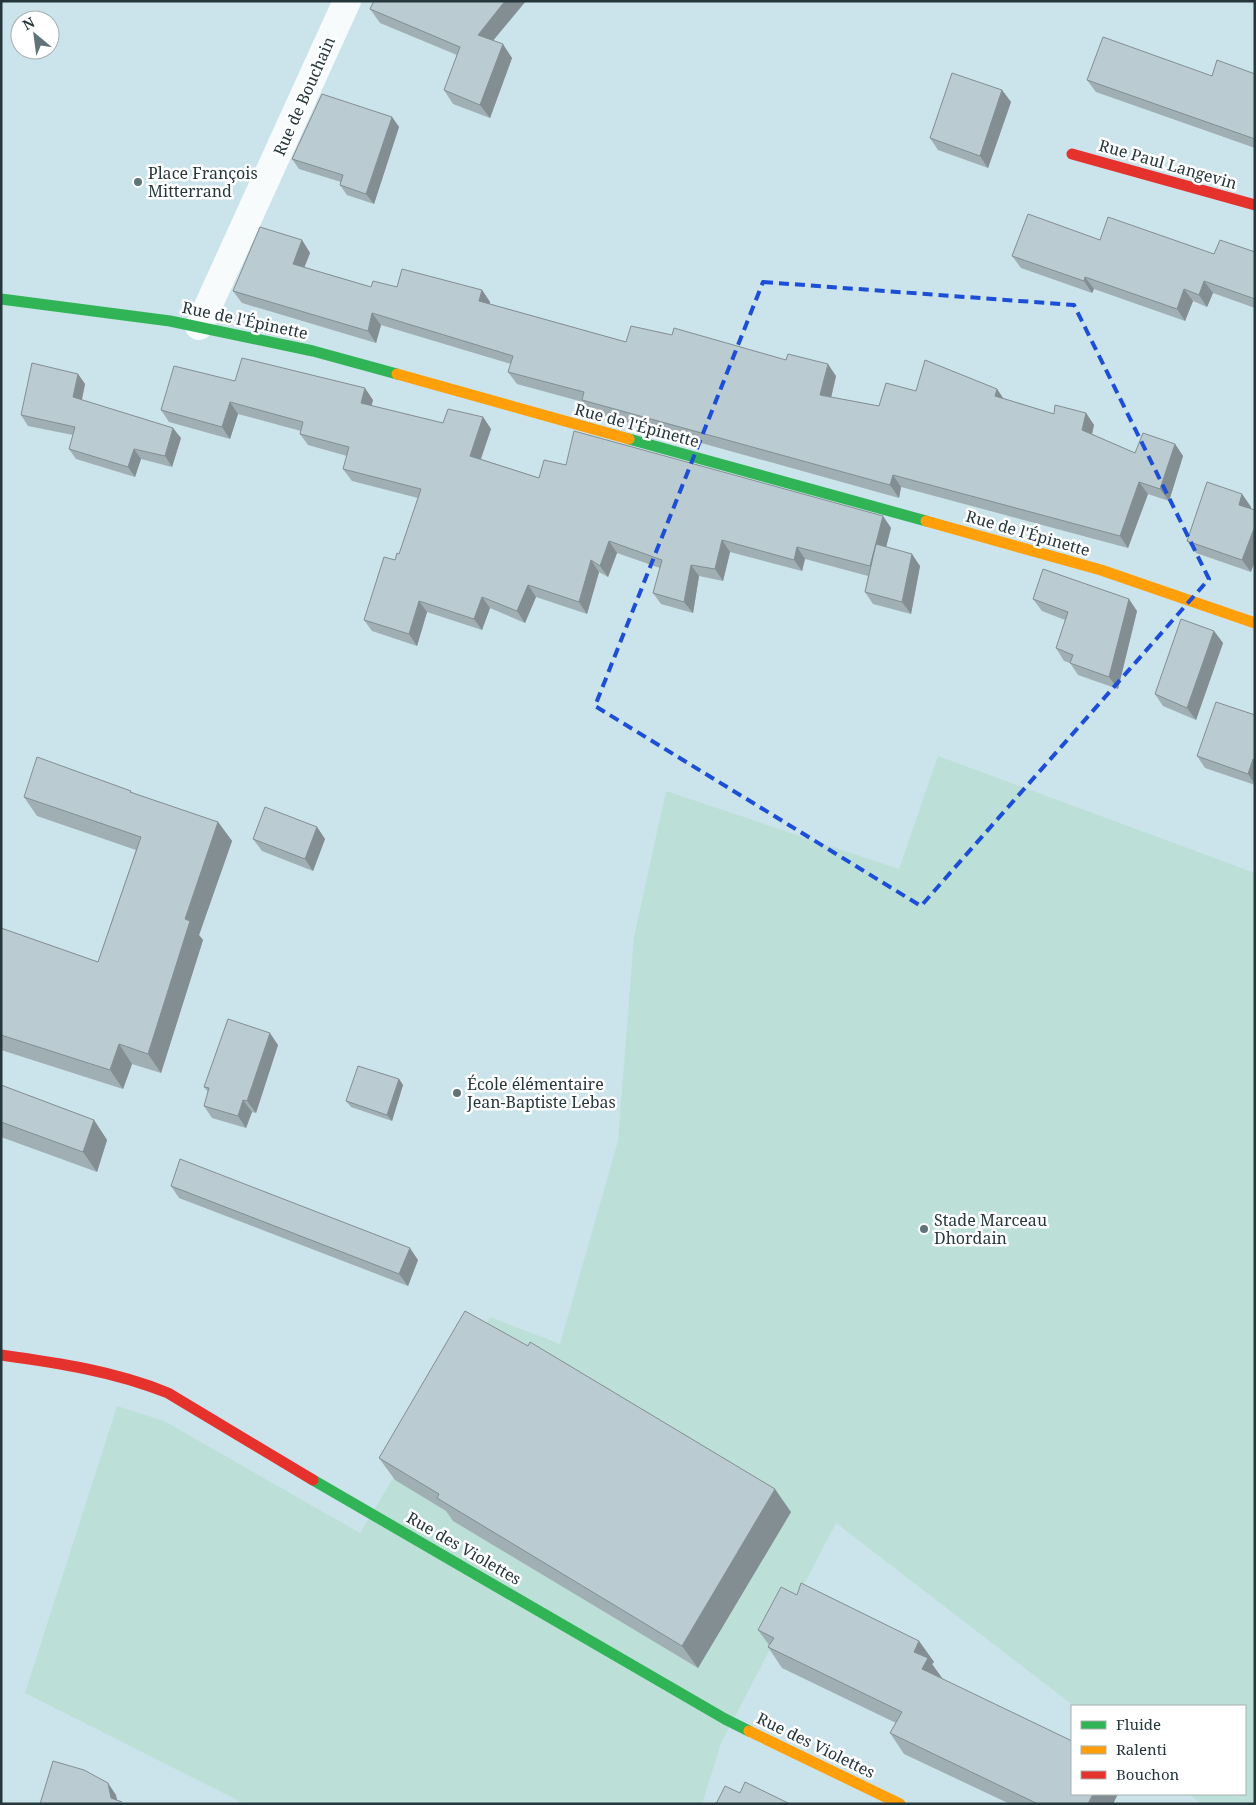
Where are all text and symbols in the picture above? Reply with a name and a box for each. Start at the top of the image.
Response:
north arrow [10,10,60,60]
text: N [19,12,38,34]
street label: Rue de Bouchain [268,33,340,159]
street label: Rue Paul Langevin [1096,134,1240,194]
place label: Place François Mitterrand [148,162,258,202]
marker: Place François Mitterrand [132,176,144,188]
street label: Rue de l'Épinette [180,296,310,344]
street label: Rue de l'Épinette [572,398,702,452]
street label: Rue de l'Épinette [963,505,1093,561]
place label: École élémentaire Jean-Baptiste Lebas [466,1073,616,1113]
marker: École élémentaire Jean-Baptiste Lebas [451,1087,463,1099]
place label: Stade Marceau Dhordain [934,1209,1047,1249]
marker: Stade Marceau Dhordain [918,1223,930,1235]
street label: Rue des Violettes [403,1506,525,1590]
legend [1071,1705,1246,1795]
street label: Rue des Violettes [753,1707,879,1783]
text: Fluide [1116,1714,1161,1734]
text: Ralenti [1116,1739,1167,1759]
text: Bouchon [1116,1764,1180,1784]

